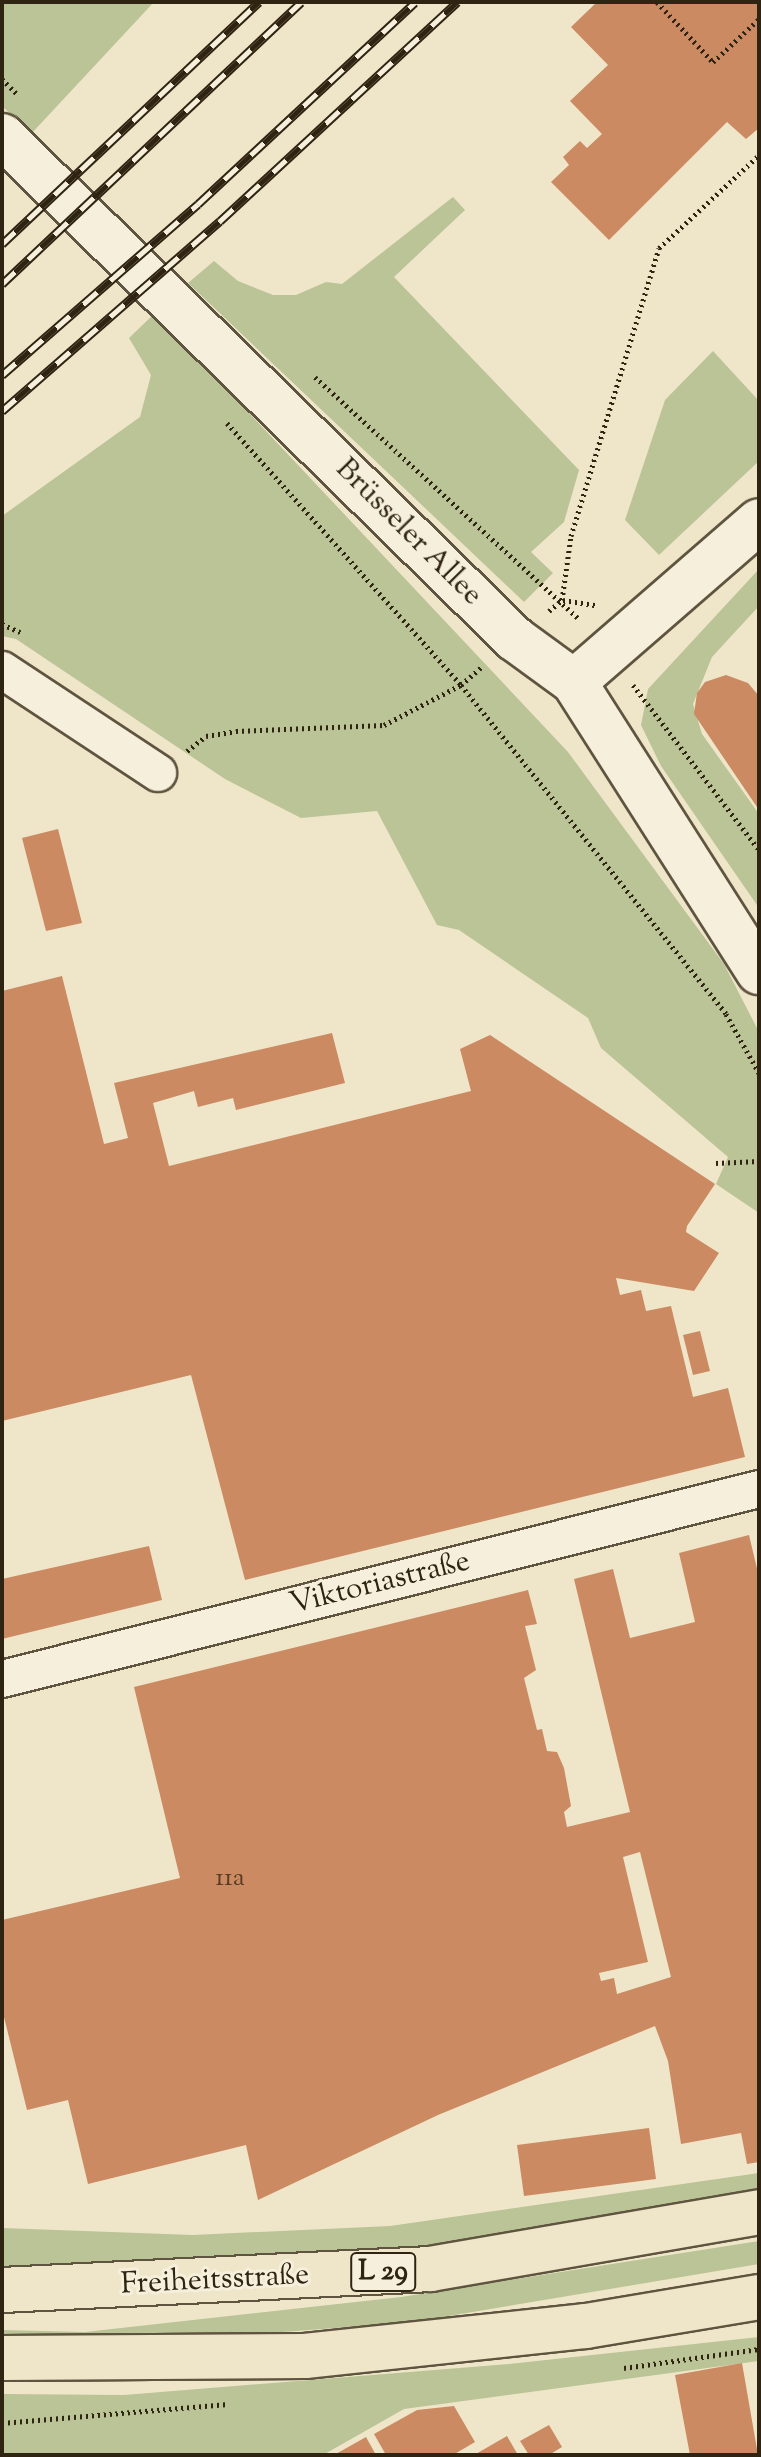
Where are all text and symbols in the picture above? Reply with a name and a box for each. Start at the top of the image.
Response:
street label: Brüsseler Allee [327,452,489,614]
street label: Viktoriastraße [286,1544,474,1624]
house number: 11a [215,1863,245,1895]
road number: L 29 [349,2248,417,2296]
street label: Freiheitsstraße [120,2258,310,2304]

